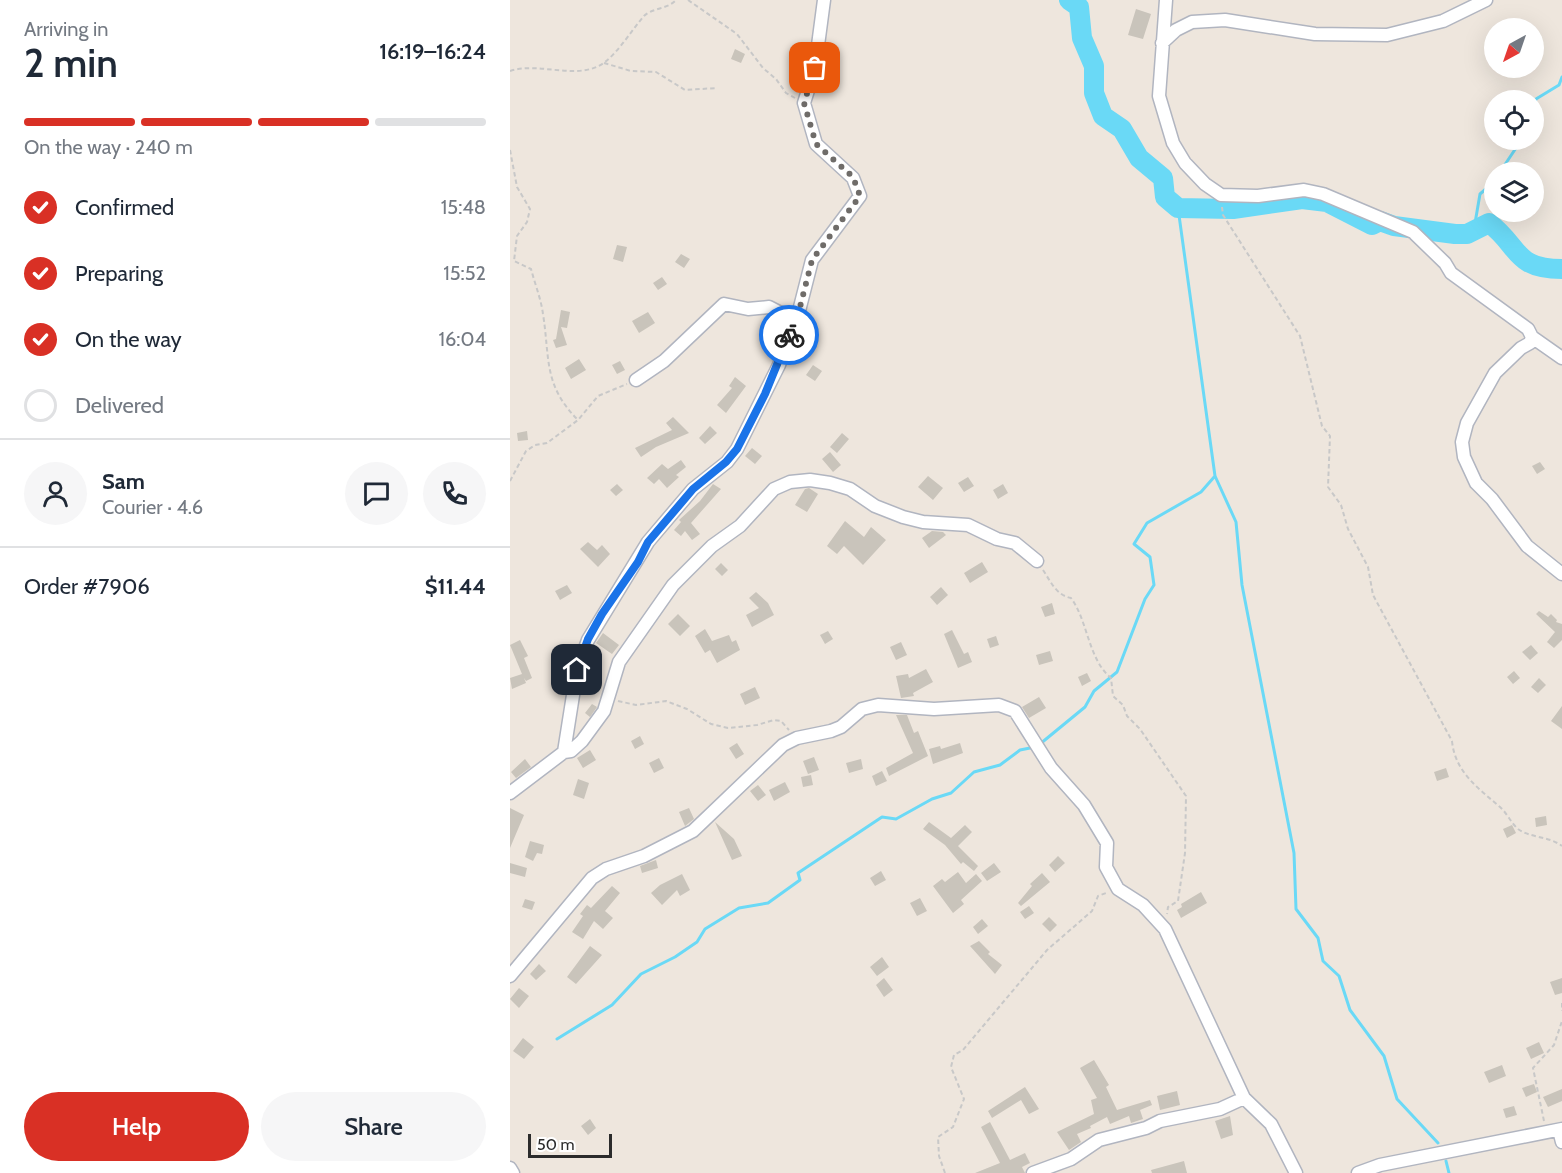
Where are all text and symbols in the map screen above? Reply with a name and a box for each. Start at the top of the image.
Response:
text: Arriving in [24,17,108,41]
north arrow [1484,18,1544,78]
map controls [1484,18,1544,222]
text: 16:19–16:24 [379,38,486,65]
text: 2 min [24,39,118,87]
pin [789,42,840,93]
icon: bag [798,51,831,84]
button: locate [1484,90,1544,150]
text: On the way · 240 m [24,135,193,159]
button: layers [1484,162,1544,222]
icon: check [24,191,57,224]
text: Confirmed [75,194,174,221]
text: 15:48 [441,195,486,219]
icon: check [24,257,57,290]
text: Preparing [75,260,163,287]
text: 15:52 [443,261,486,285]
courier [759,305,819,365]
icon: bike [773,319,806,352]
icon: check [24,323,57,356]
text: On the way [75,326,182,353]
text: 16:04 [438,327,486,351]
text: Delivered [75,392,164,419]
button: person [24,462,87,525]
button: chat [345,462,408,525]
button: phone [423,462,486,525]
text: Sam [102,468,145,495]
text: Courier · 4.6 [102,495,203,519]
text: Order #7906 [24,573,150,600]
text: $11.44 [425,573,486,600]
pin [551,644,602,695]
icon: home [560,653,593,686]
button: Help [24,1092,249,1161]
button: Share [261,1092,486,1161]
scale bar [528,1131,612,1158]
text: 50 m [537,1135,574,1154]

